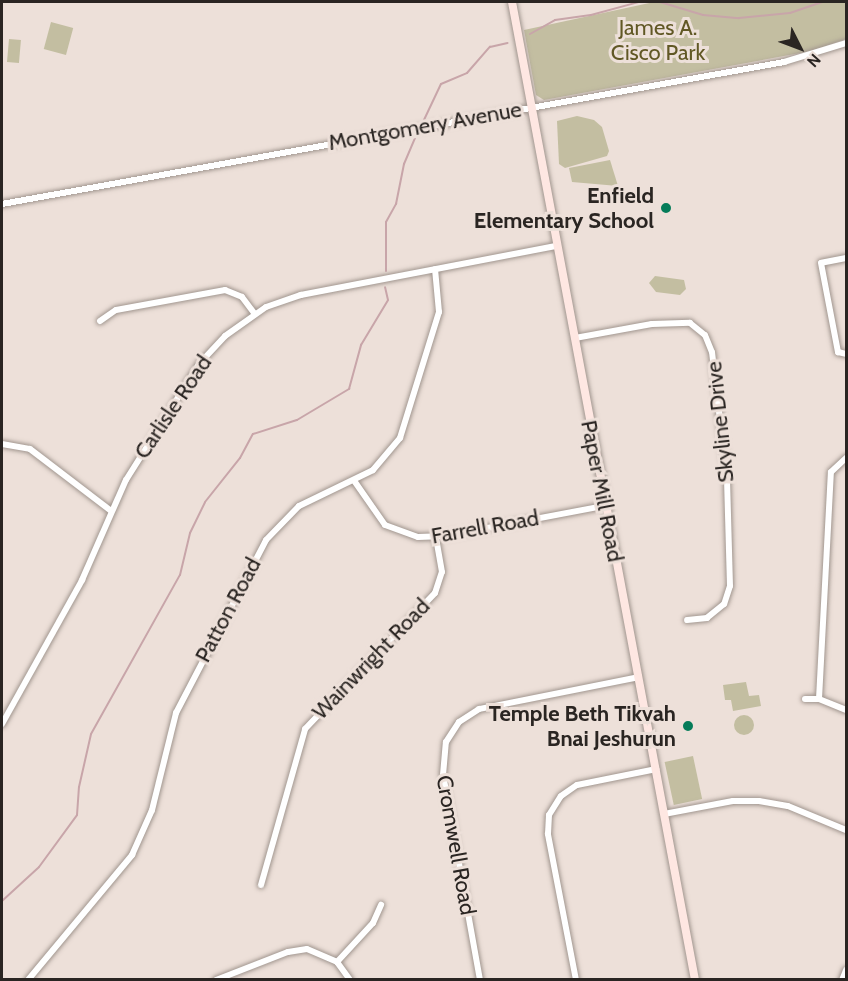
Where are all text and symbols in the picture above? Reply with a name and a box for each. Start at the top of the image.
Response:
park label: James A. Cisco Park [611,14,705,66]
north arrow [770,18,830,78]
text: N [803,50,825,71]
street label: Montgomery Avenue [326,96,524,156]
place label: Enfield Elementary School [474,182,654,234]
marker: Enfield Elementary School [659,201,673,215]
street label: Carlisle Road [129,350,217,464]
street label: Skyline Drive [701,360,739,484]
street label: Paper Mill Road [575,418,629,564]
street label: Farrell Road [429,505,541,549]
street label: Patton Road [189,553,267,667]
street label: Wainwright Road [307,593,435,725]
place label: Temple Beth Tikvah Bnai Jeshurun [489,700,676,752]
marker: Temple Beth Tikvah Bnai Jeshurun [681,719,695,733]
street label: Cromwell Road [431,773,481,917]

